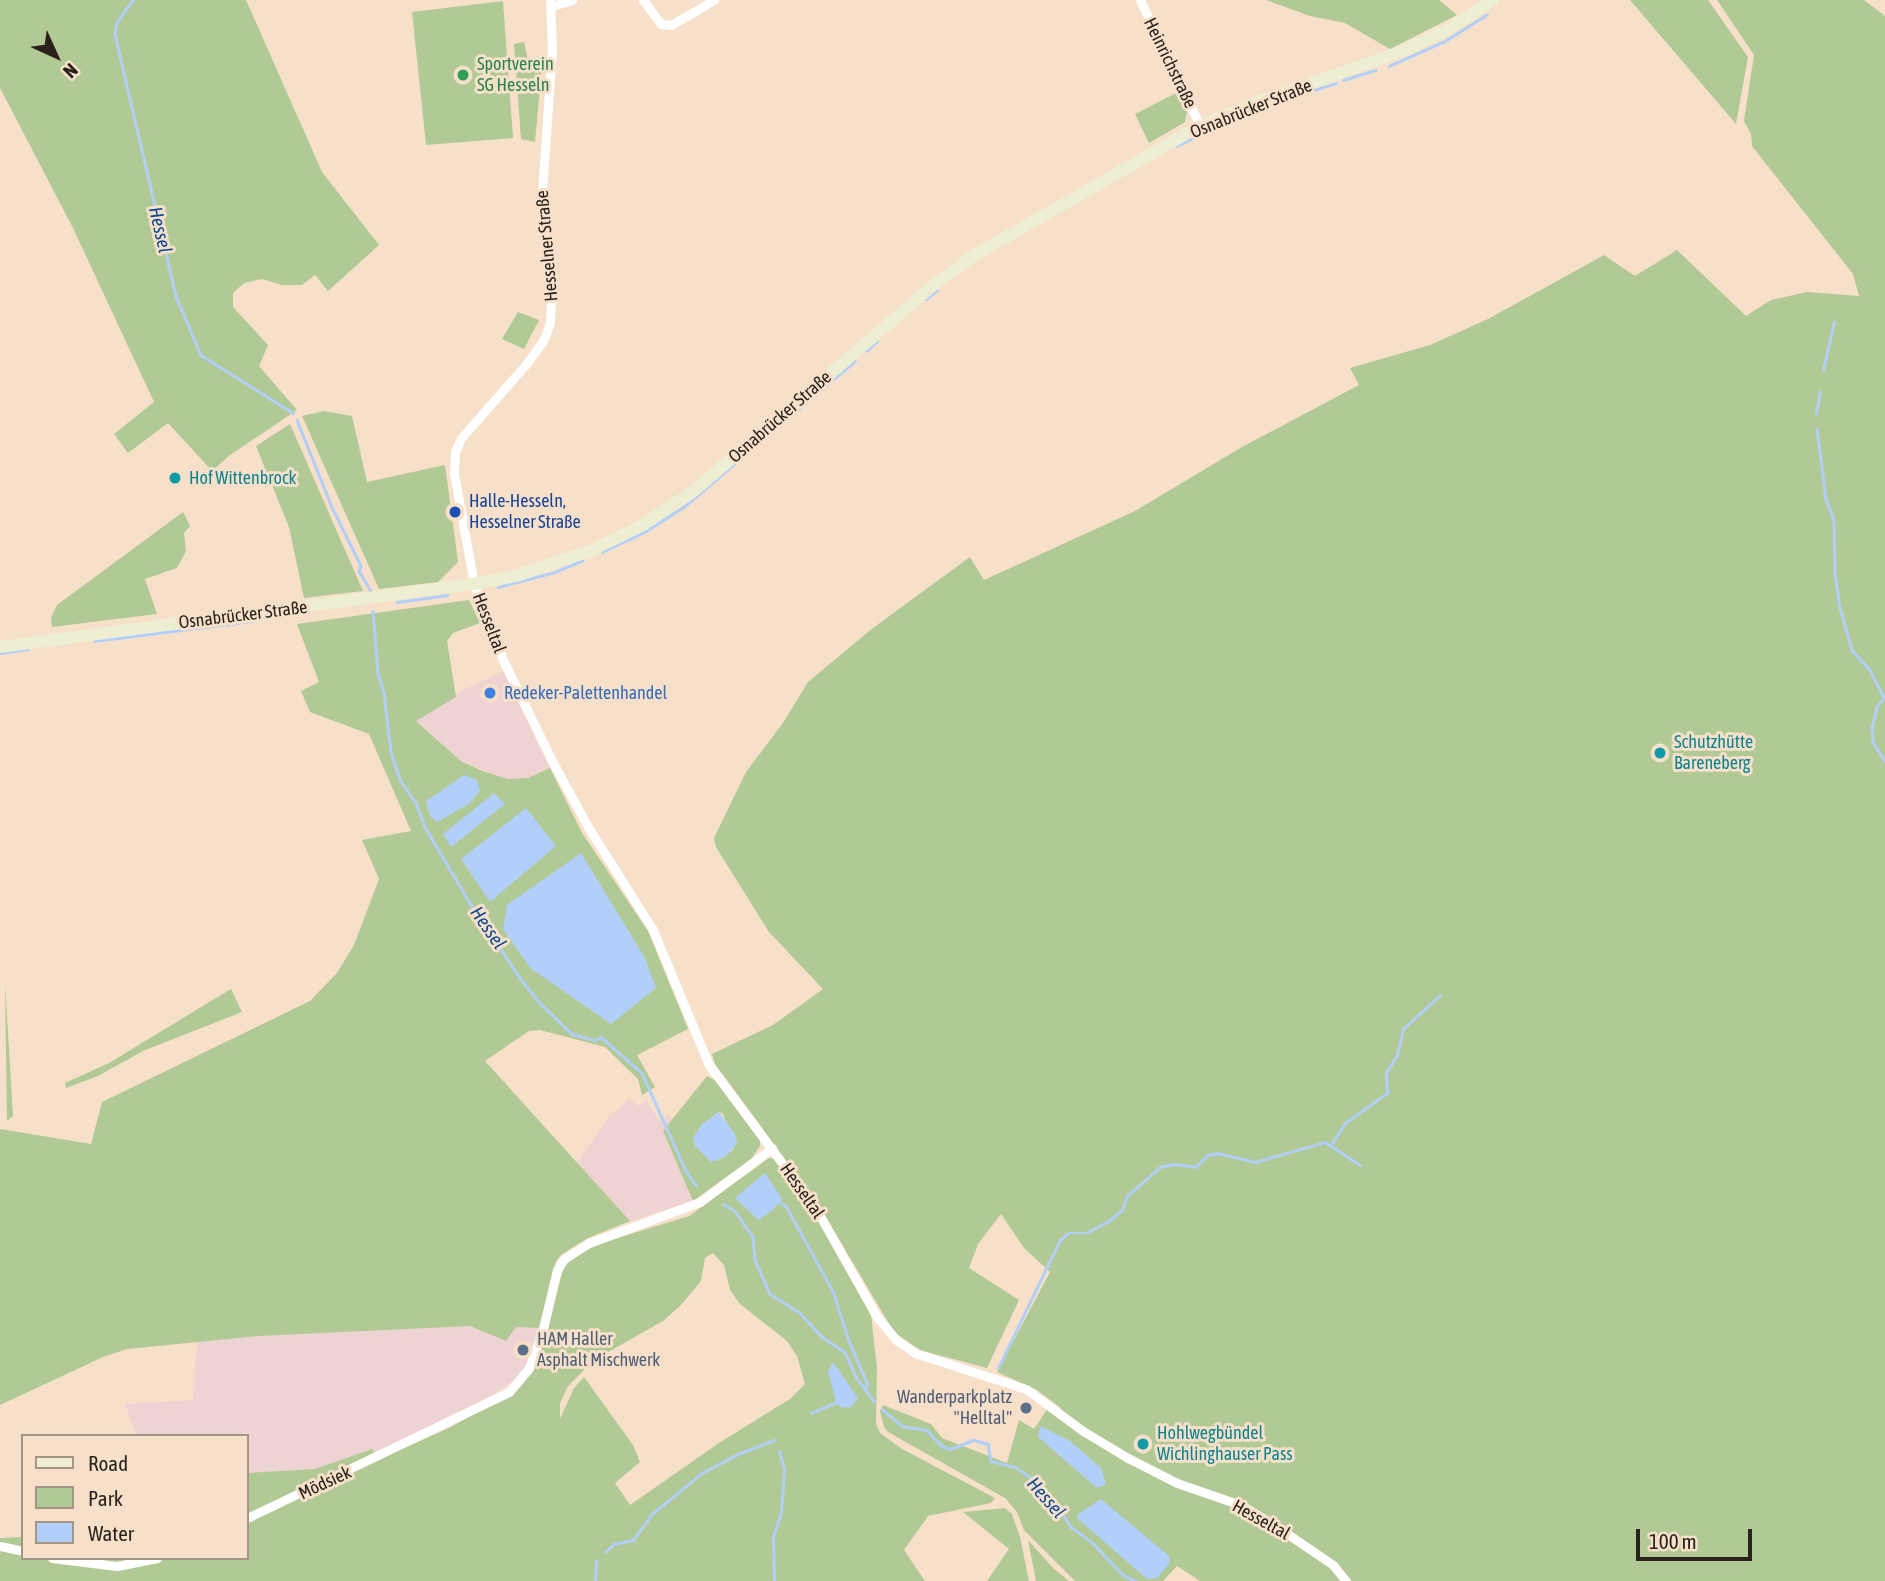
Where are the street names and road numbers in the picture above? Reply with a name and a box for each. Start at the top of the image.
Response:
street label: Heinrichstraße [1139,14,1201,112]
street label: Osnabrücker Straße [1187,75,1315,143]
street label: Hesselner Straße [531,189,563,303]
street label: Osnabrücker Straße [724,366,836,468]
street label: Hesseltal [468,590,510,656]
street label: Osnabrücker Straße [177,596,309,634]
street label: Hesseltal [775,1159,829,1223]
street label: Mödsiek [295,1461,355,1505]
street label: Hesseltal [1228,1495,1294,1545]

